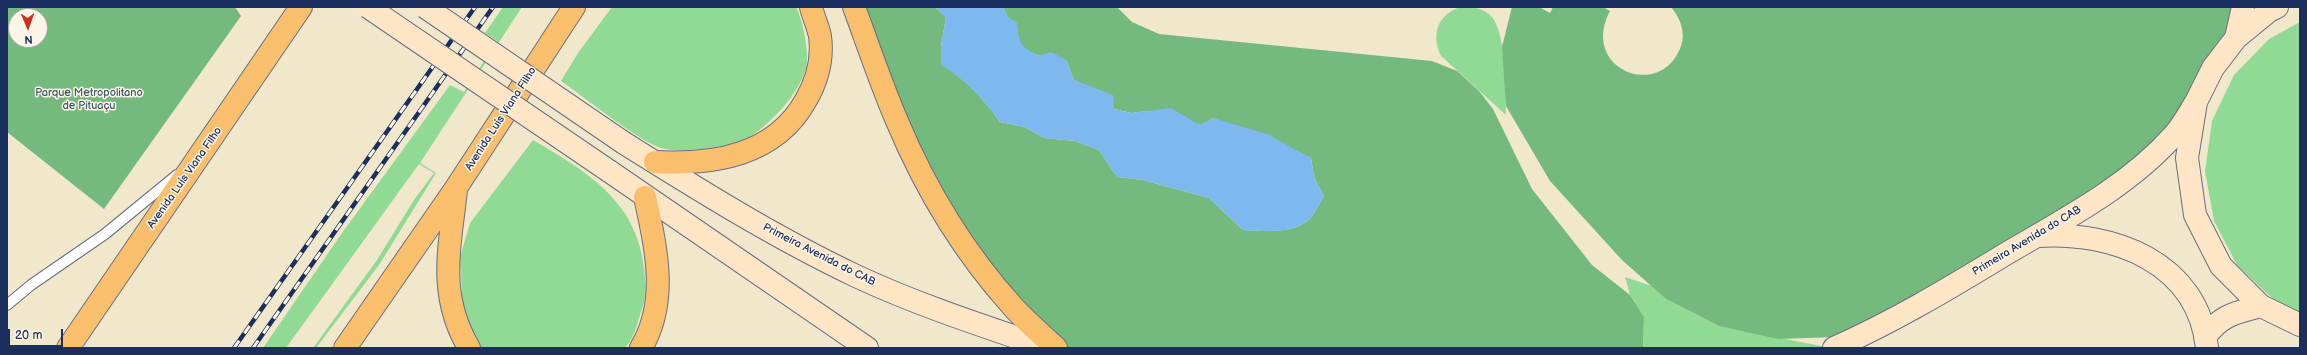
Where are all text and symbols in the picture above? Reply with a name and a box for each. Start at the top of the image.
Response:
north arrow [8,8,48,48]
text: N [24,33,33,46]
street label: Avenida Luís Viana Filho [463,65,539,173]
park label: Parque Metropolitano de Pituaçu [35,86,143,112]
street label: Avenida Luís Viana Filho [145,125,225,231]
street label: Primeira Avenida do CAB [1970,203,2084,279]
street label: Primeira Avenida do CAB [760,221,878,289]
scale bar [10,321,65,347]
text: 20 m [15,328,42,343]

